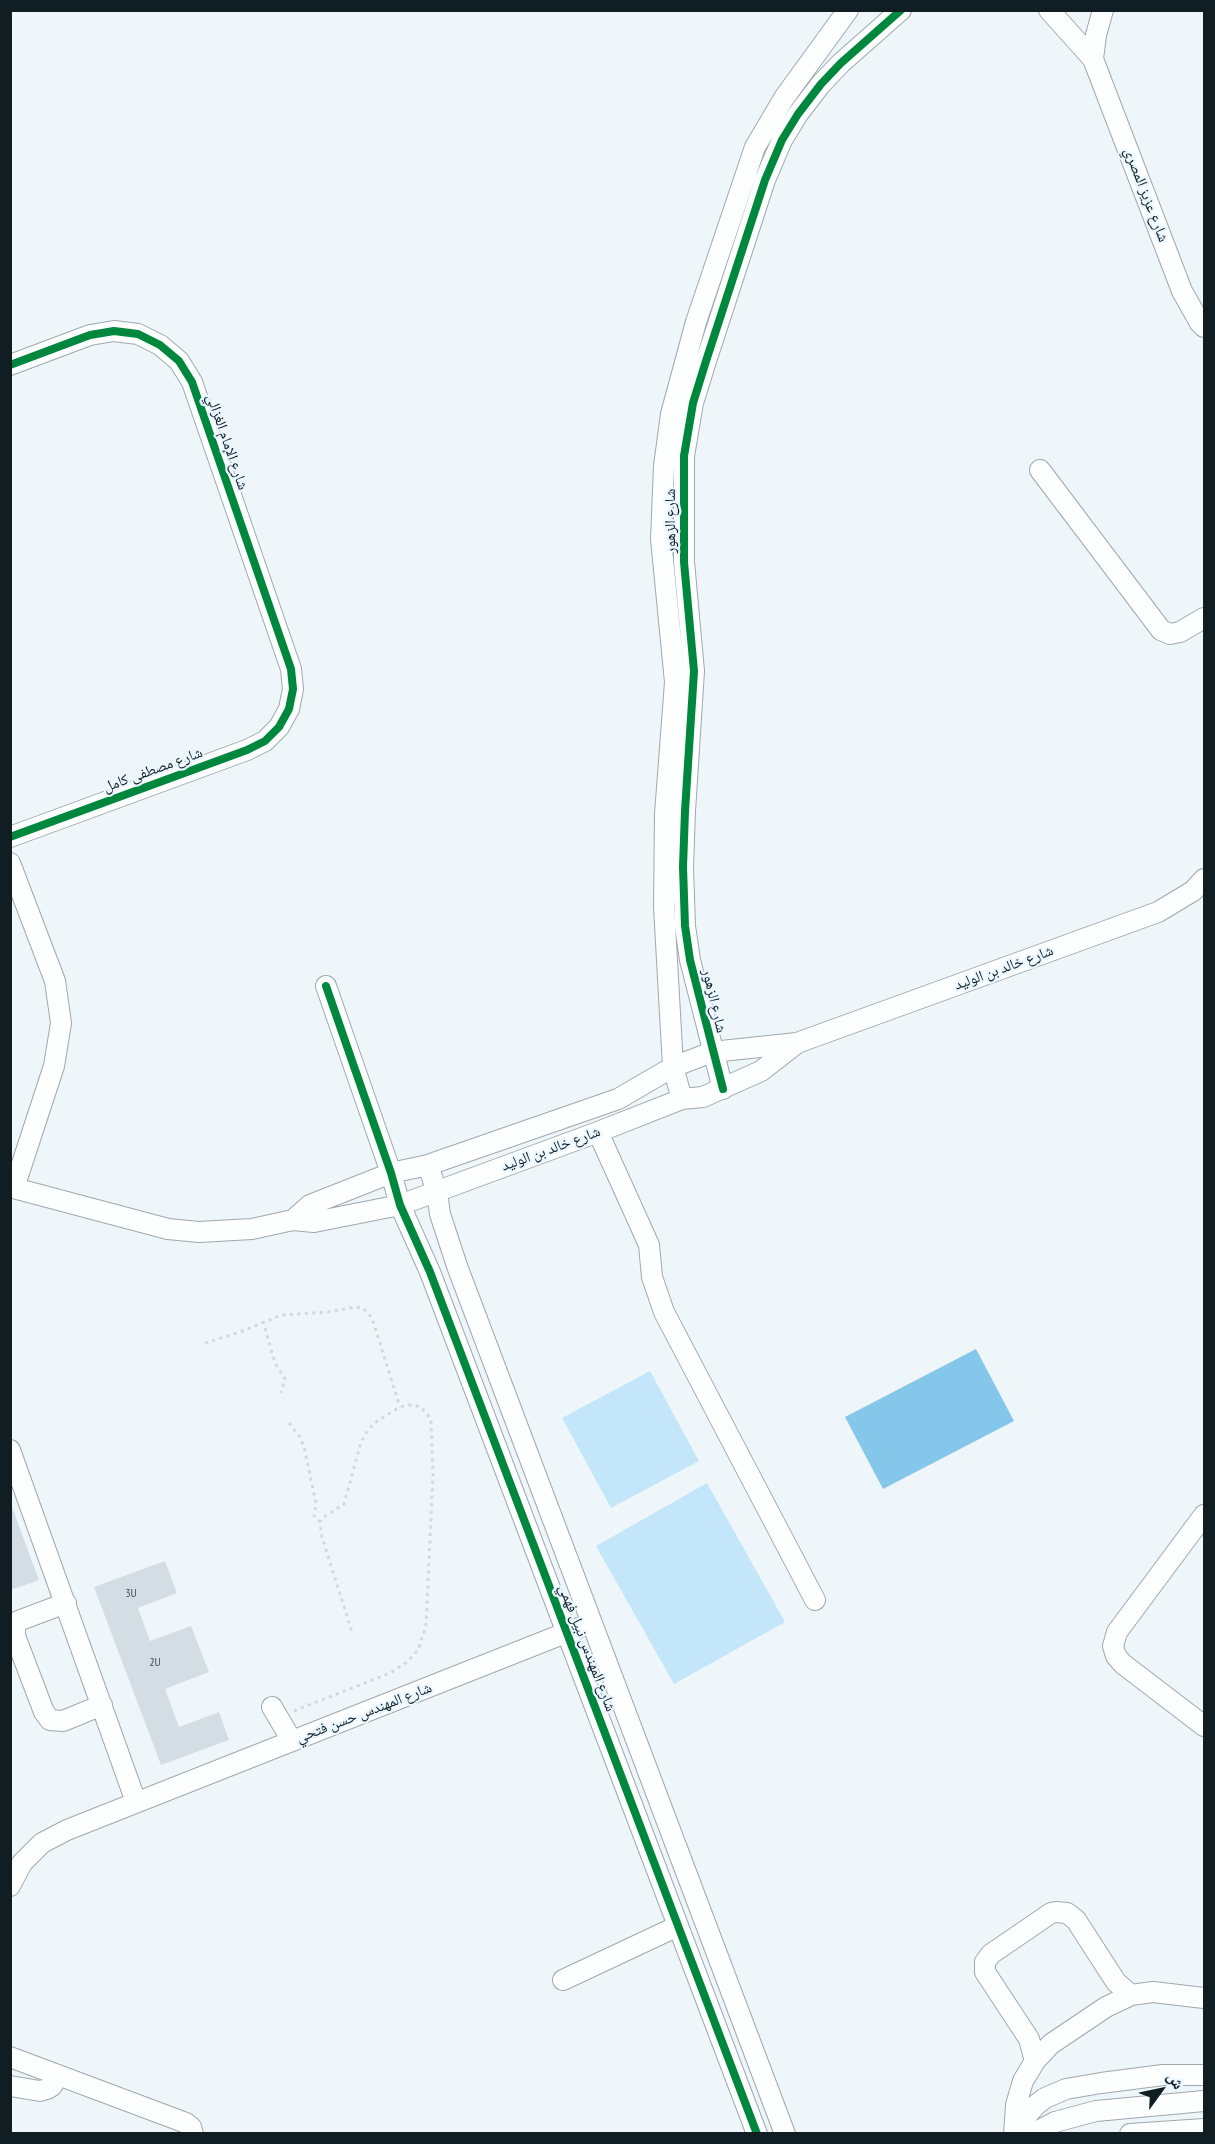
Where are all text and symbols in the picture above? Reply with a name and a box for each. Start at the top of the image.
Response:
street label: شارع عزيز المصري [1120,145,1172,245]
street label: شارع الإمام الغزالي [202,392,252,492]
street label: شارع الزهور [662,489,680,553]
street label: شارع مصطفى كامل [101,744,205,796]
street label: شارع خالد بن الوليد [952,942,1056,994]
street label: شارع الزهور [698,967,730,1035]
street label: شارع خالد بن الوليد [499,1123,603,1175]
street label: شارع المهندس نبيل فهمي [554,1582,620,1714]
house number: 3U [125,1587,137,1601]
house number: 2U [149,1656,161,1670]
street label: شارع المهندس حسن فتحي [294,1679,434,1747]
north arrow [1131,2060,1191,2120]
text: ش [1163,2068,1189,2093]

